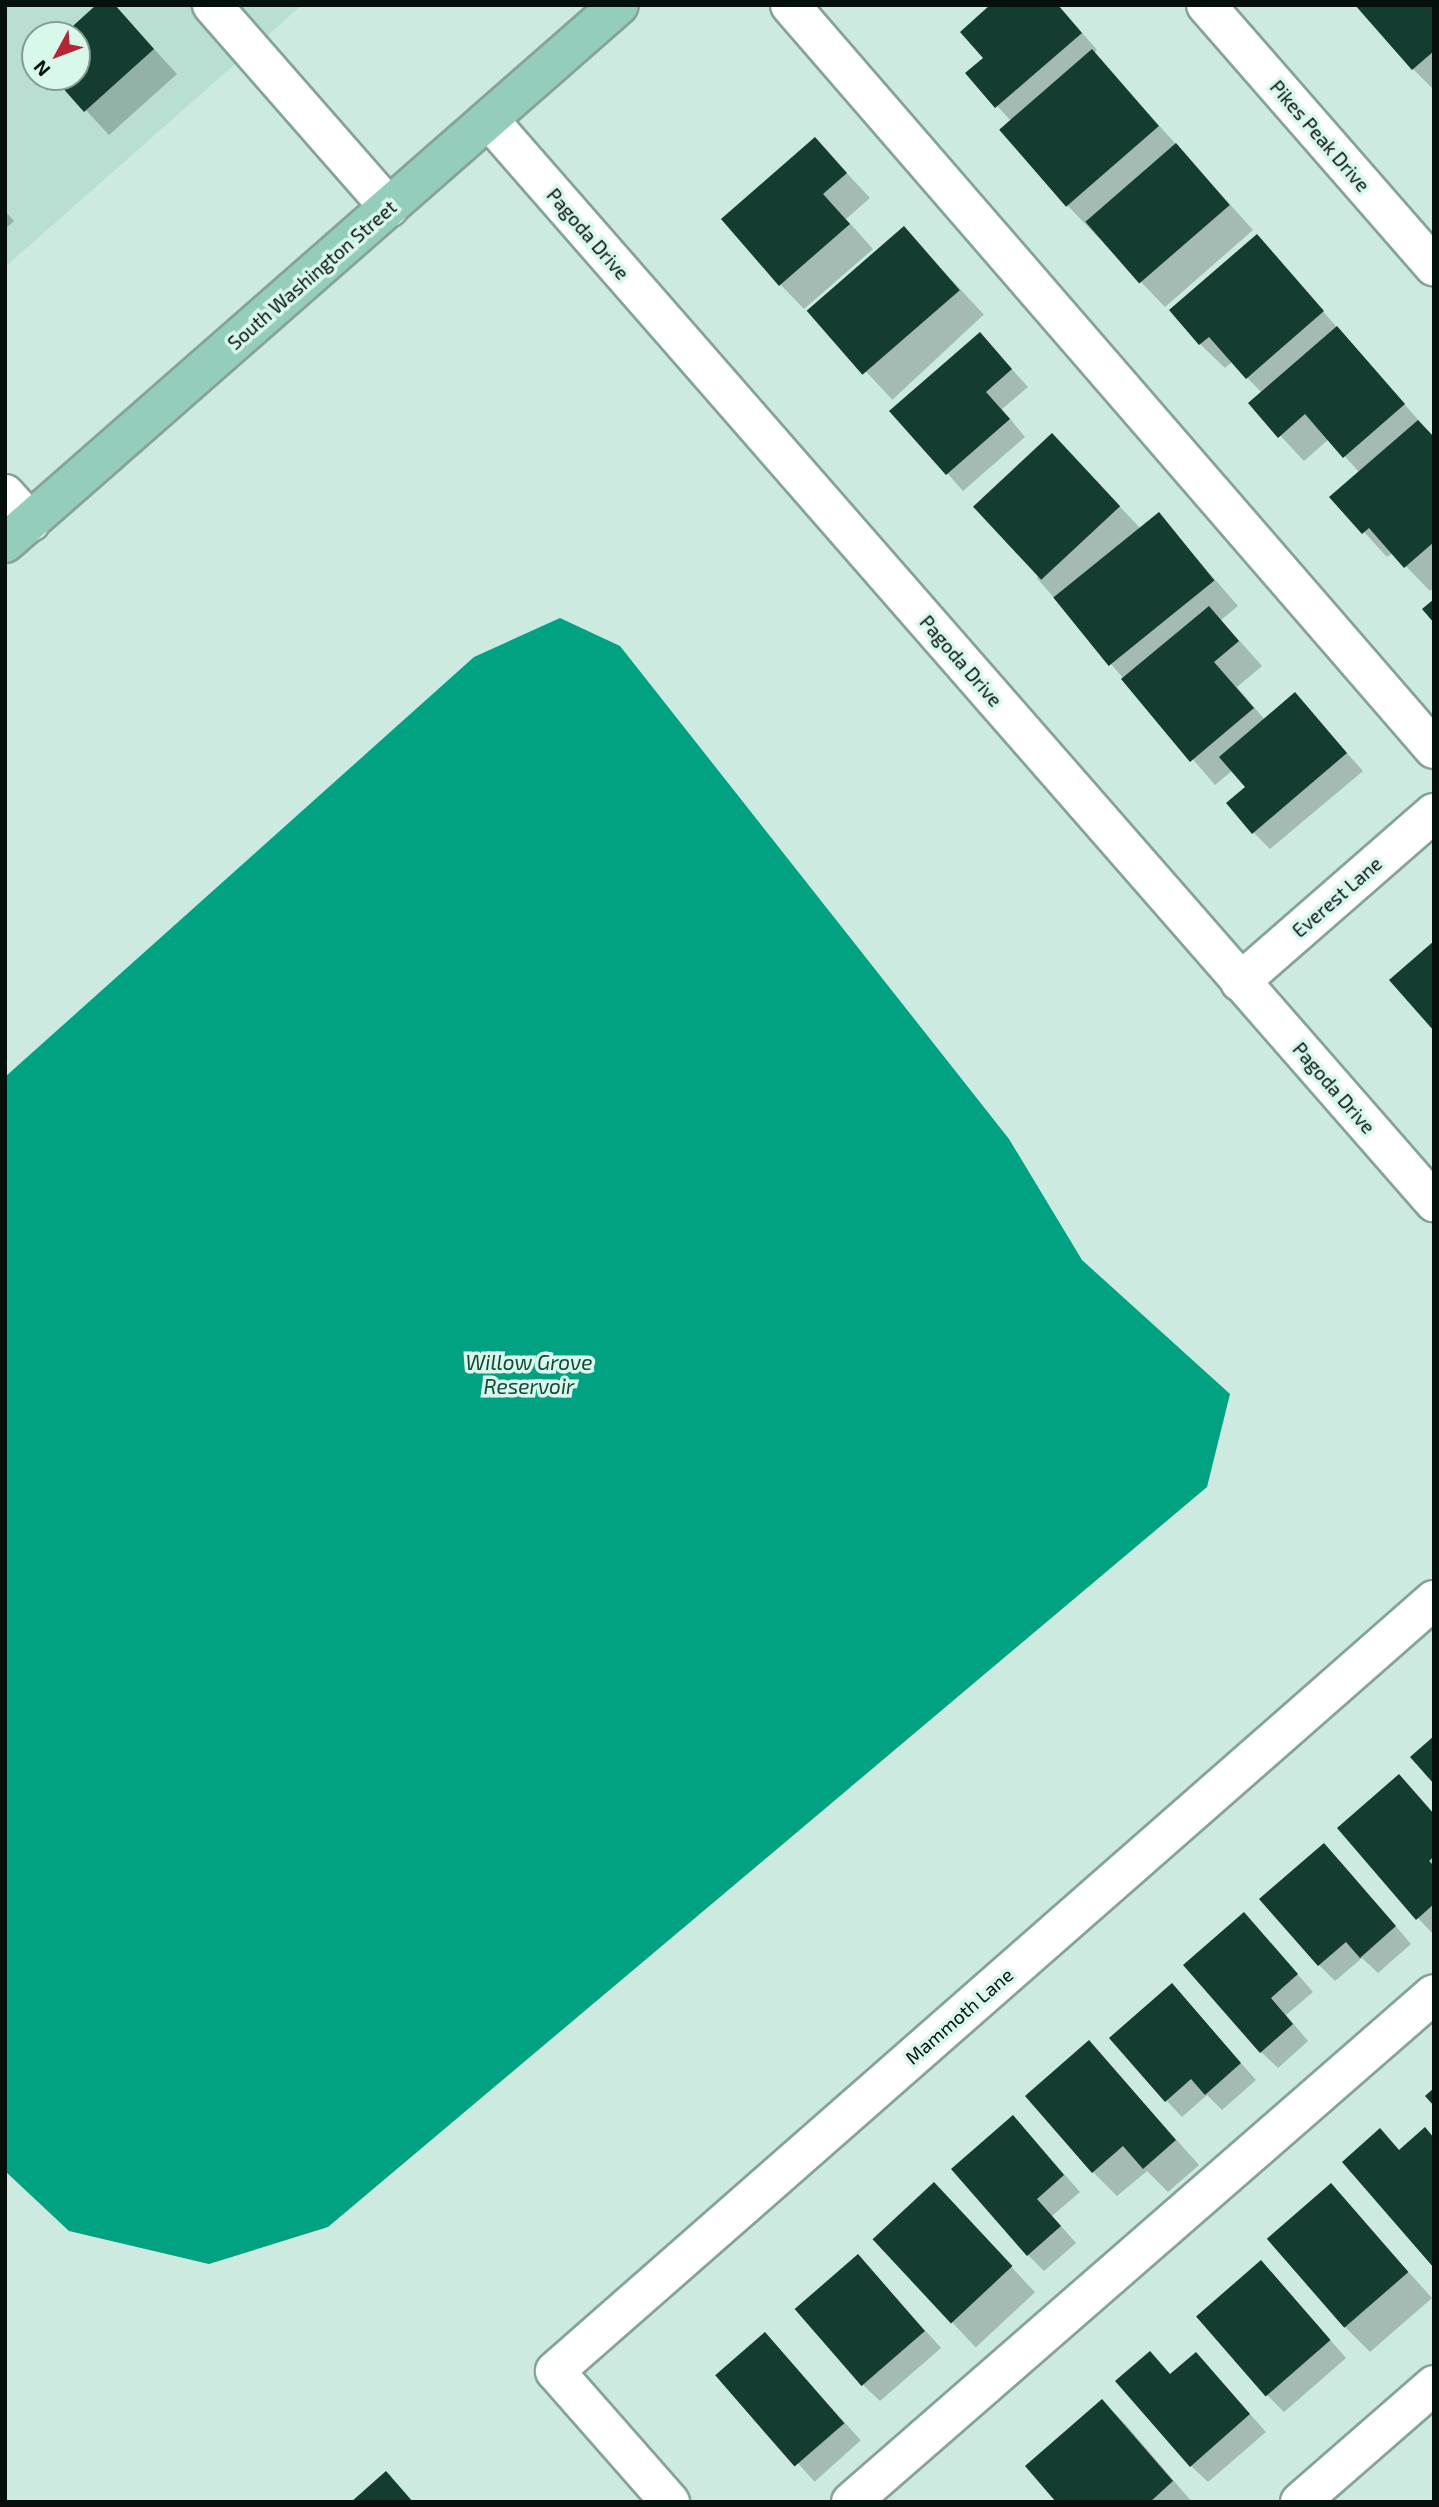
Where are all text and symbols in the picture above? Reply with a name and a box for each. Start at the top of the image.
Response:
north arrow [21,21,91,91]
text: N [28,56,54,82]
street label: Pikes Peak Drive [1265,76,1375,196]
street label: Pagoda Drive [542,184,634,284]
street label: South Washington Street [223,195,401,355]
street label: Pagoda Drive [915,611,1007,711]
street label: Everest Lane [1288,852,1386,942]
street label: Pagoda Drive [1288,1038,1380,1138]
water label: Willow Grove Reservoir [466,1349,592,1399]
street label: Mammoth Lane [901,1963,1017,2069]

